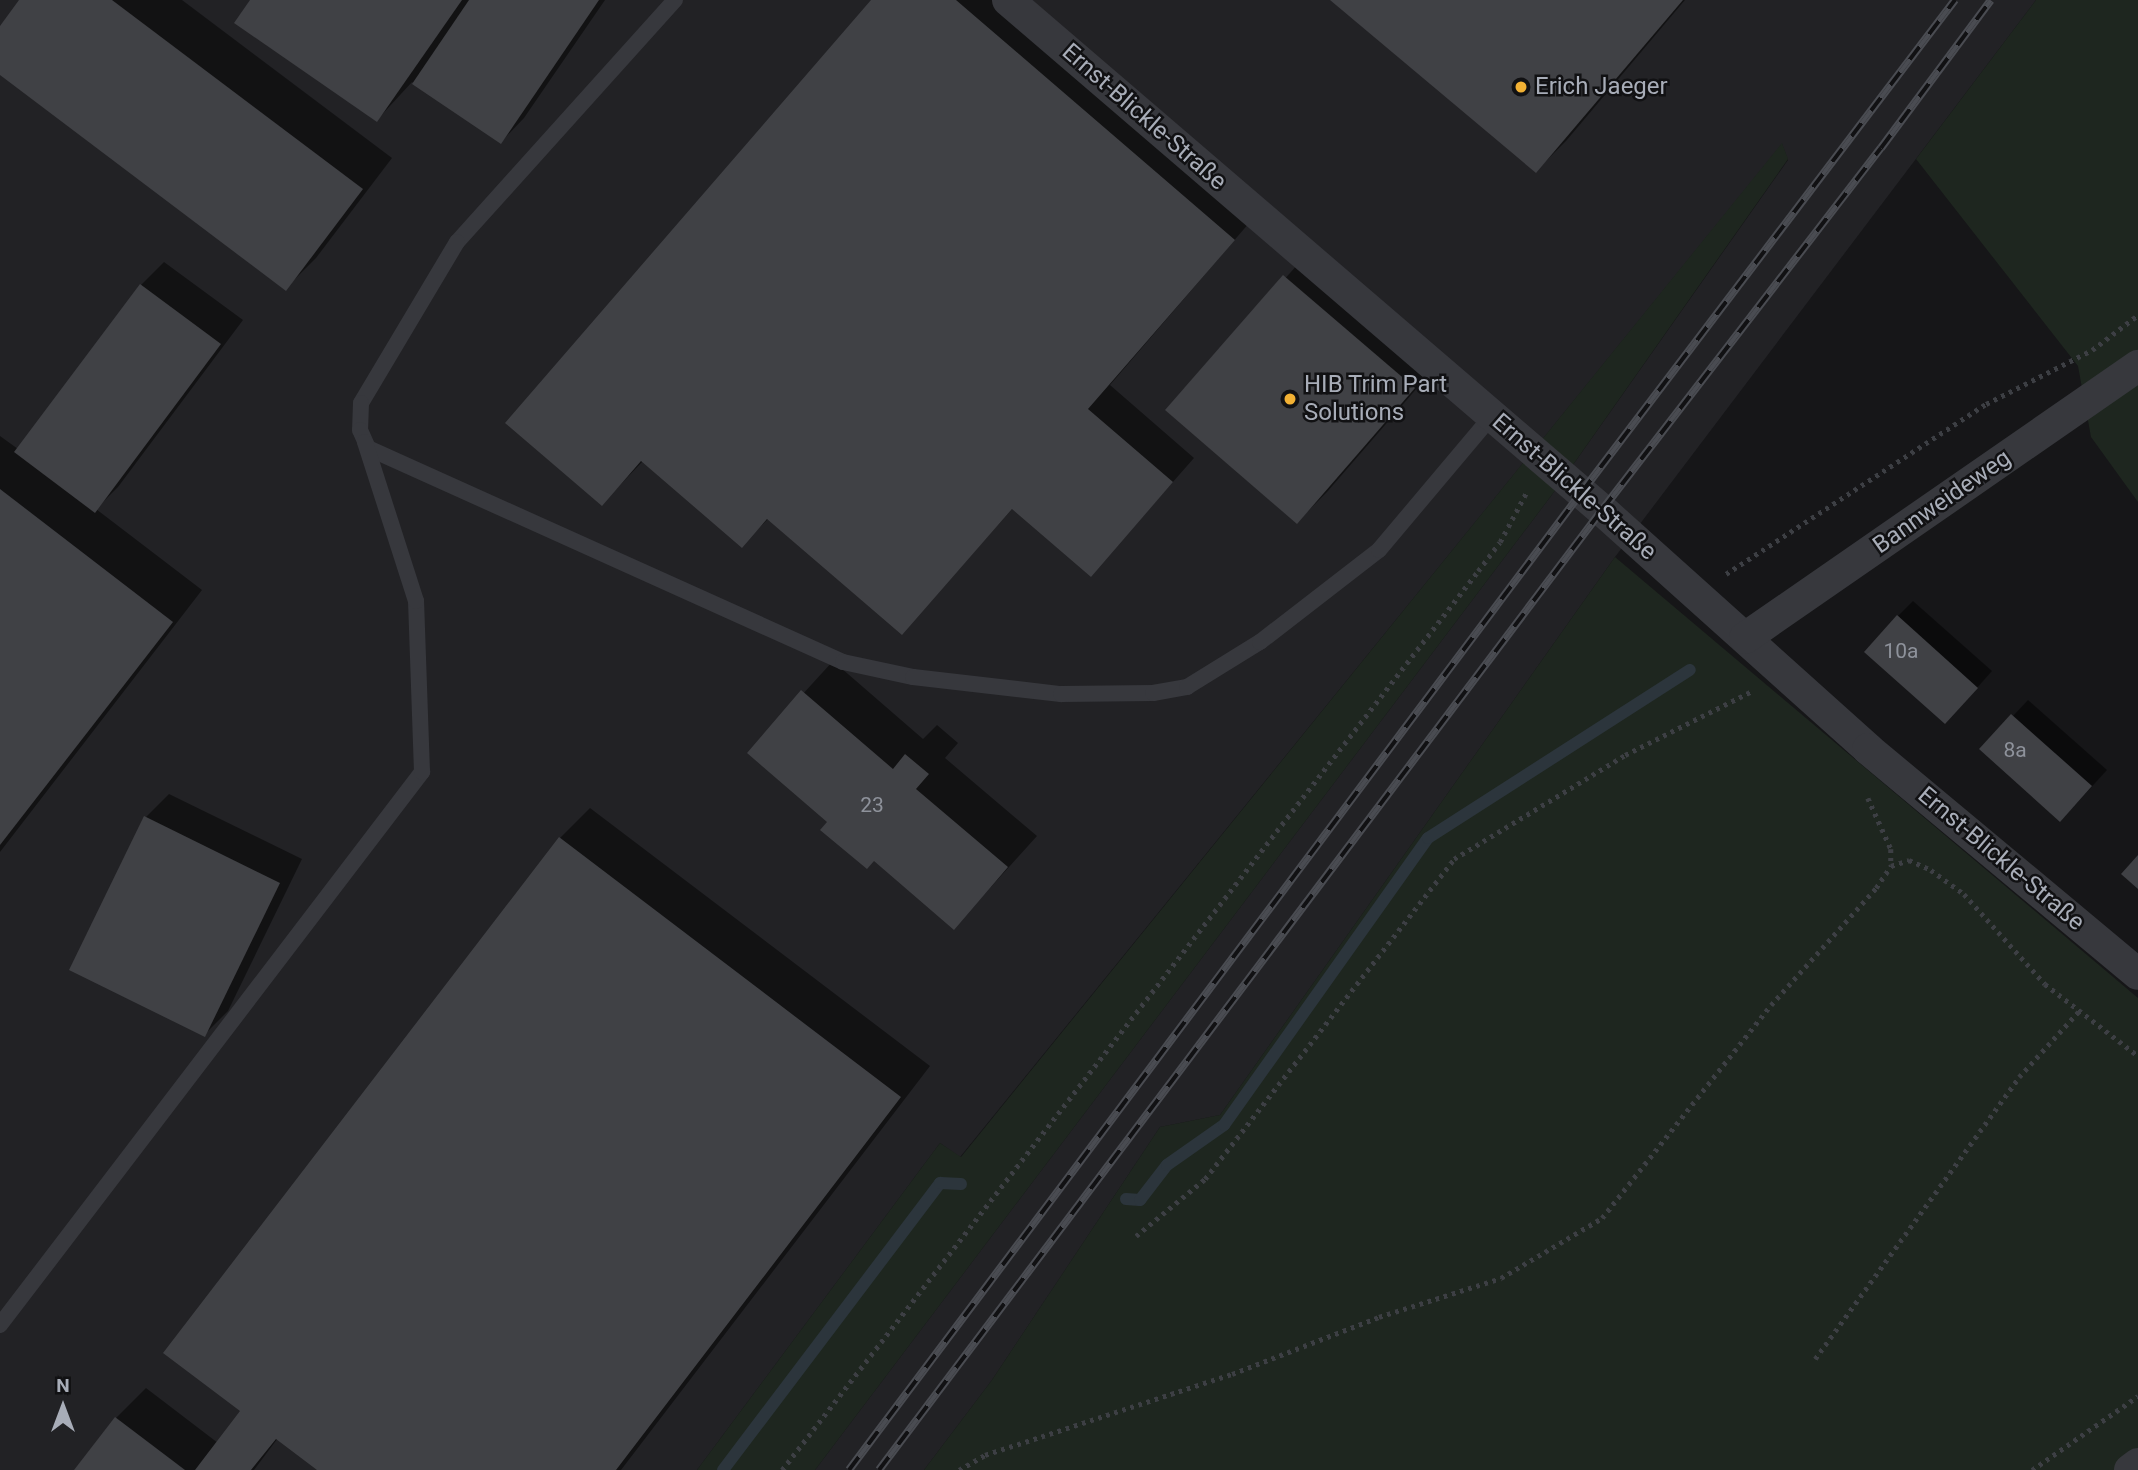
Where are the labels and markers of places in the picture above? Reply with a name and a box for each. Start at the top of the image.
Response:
place label: Erich Jaeger [1535,73,1668,101]
marker: Erich Jaeger [1513,79,1529,95]
place label: HIB Trim Part Solutions [1304,371,1448,427]
marker: HIB Trim Part Solutions [1282,391,1298,407]

